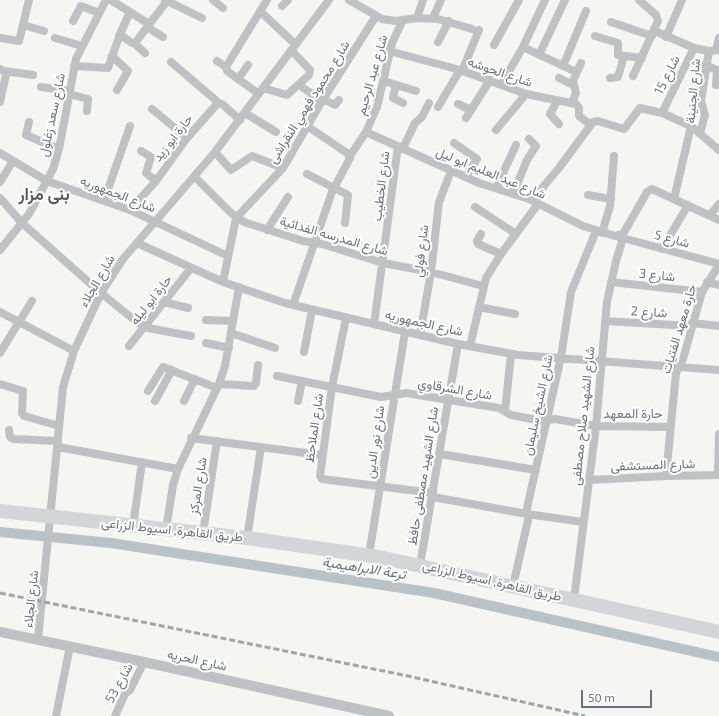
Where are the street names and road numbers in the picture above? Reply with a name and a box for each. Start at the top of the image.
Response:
street label: شارع عبد الرحيم [353,33,391,117]
street label: شارع محمود فهمي النقراشى [265,38,353,166]
street label: شارع 15 [651,53,683,97]
street label: شارع الحوشه [466,54,534,90]
street label: شارع الجنينة [682,58,704,124]
street label: شارع سعد زغلول [36,72,68,158]
street label: حارة ابو زيد [150,111,196,165]
street label: شارع عبد العليم ابو ليل [434,144,548,202]
street label: شارع الخطيب [369,150,393,222]
street label: شارع الجمهوريه [78,172,158,216]
street label: شارع المدرسه الفدائية [278,213,390,259]
street label: شارع فولي [410,224,432,278]
street label: شارع 5 [653,227,691,251]
street label: شارع الجلاء [76,252,118,310]
street label: شارع 3 [638,265,676,285]
street label: حارة ابو ليله [127,272,175,328]
street label: حارة معهد الفتيات [658,282,700,376]
street label: شارع 2 [630,303,668,321]
street label: شارع الجمهوريه [383,306,465,340]
street label: شارع الشهيد صلاح مصطفى [568,346,598,486]
street label: شارع الشيخ سليمان [520,353,556,457]
street label: شارع الشرقاوي [417,375,493,403]
street label: شارع الملاحظ [301,392,327,464]
street label: شارع نور الدين [362,405,388,479]
street label: شارع الشهيد مصطفى حافظ [404,405,442,547]
street label: حارة المعهد [603,406,663,422]
street label: شارع المركز [186,456,210,516]
street label: شارع المستشفى [610,456,696,474]
street label: طريق القاهرة, اسيوط الزراعى [100,515,244,545]
street label: طريق القاهرة, اسيوط الزراعى [421,557,563,605]
street label: شارع الجلاء [20,569,42,629]
street label: شارع الحريه [166,646,228,674]
street label: شارع 53 [102,660,136,706]

